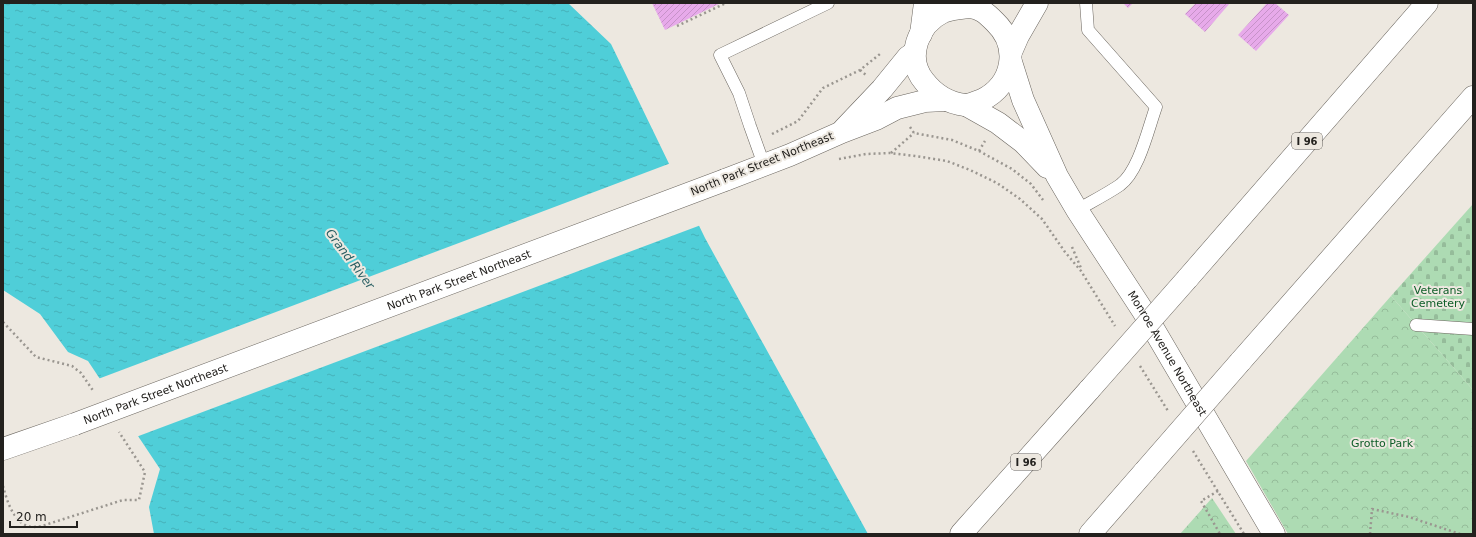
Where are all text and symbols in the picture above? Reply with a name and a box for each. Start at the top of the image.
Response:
street label: North Park Street Northeast [689,129,836,199]
road number: I 96 [1292,133,1322,149]
water label: Grand River [323,226,378,293]
street label: North Park Street Northeast [385,247,533,313]
park label: Veterans Cemetery [1411,284,1466,310]
street label: Monroe Avenue Northeast [1125,288,1210,419]
street label: North Park Street Northeast [82,361,230,427]
park label: Grotto Park [1351,437,1414,450]
road number: I 96 [1011,454,1041,470]
scale bar [10,503,77,529]
text: 20 m [16,510,47,524]

